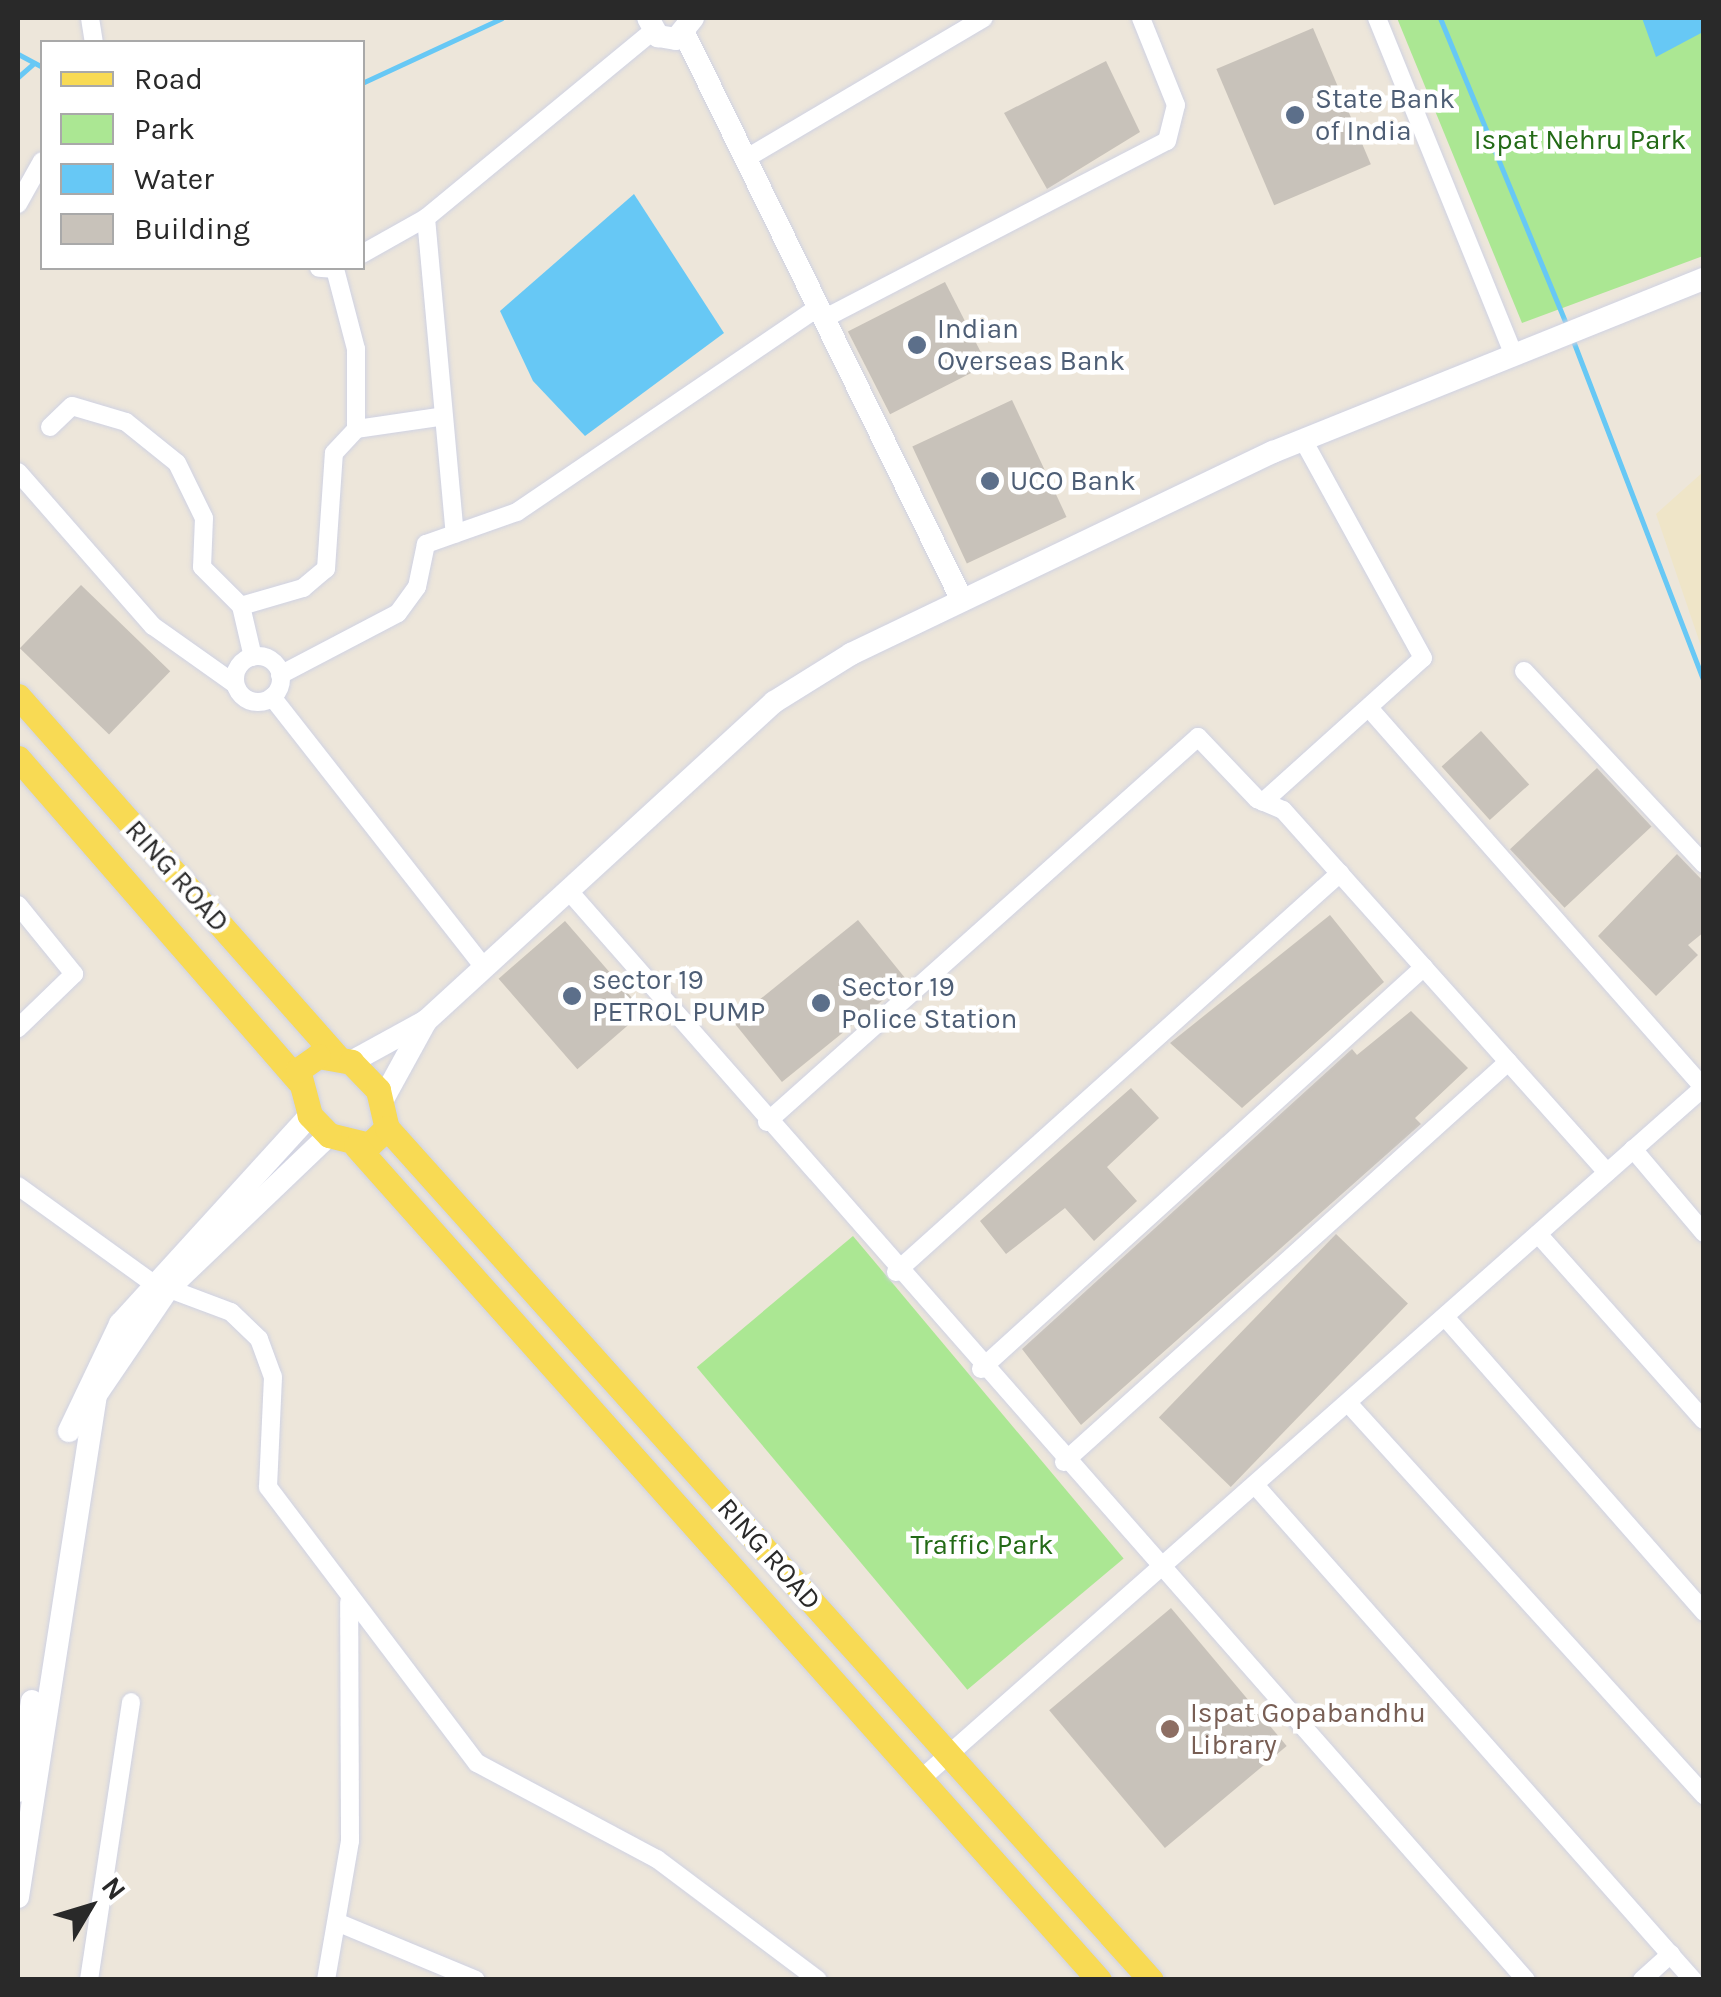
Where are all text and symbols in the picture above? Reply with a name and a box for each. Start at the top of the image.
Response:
legend [40,40,365,270]
text: Road [134,61,203,97]
place label: State Bank of India [1315,82,1455,148]
marker: State Bank of India [1284,104,1306,126]
text: Park [134,111,195,147]
park label: Ispat Nehru Park [1474,123,1686,157]
text: Water [134,161,214,197]
text: Building [134,211,250,247]
place label: Indian Overseas Bank [937,312,1125,378]
marker: Indian Overseas Bank [906,334,928,356]
place label: UCO Bank [1010,464,1136,498]
marker: UCO Bank [979,470,1001,492]
street label: RING ROAD [118,813,236,939]
place label: sector 19 PETROL PUMP [592,963,765,1029]
place label: Sector 19 Police Station [841,970,1017,1036]
marker: sector 19 PETROL PUMP [561,985,583,1007]
marker: Sector 19 Police Station [810,992,832,1014]
street label: RING ROAD [710,1491,828,1617]
park label: Traffic Park [911,1528,1053,1562]
place label: Ispat Gopabandhu Library [1190,1696,1426,1762]
marker: Ispat Gopabandhu Library [1159,1718,1181,1740]
north arrow [40,1857,140,1957]
text: N [95,1870,133,1906]

